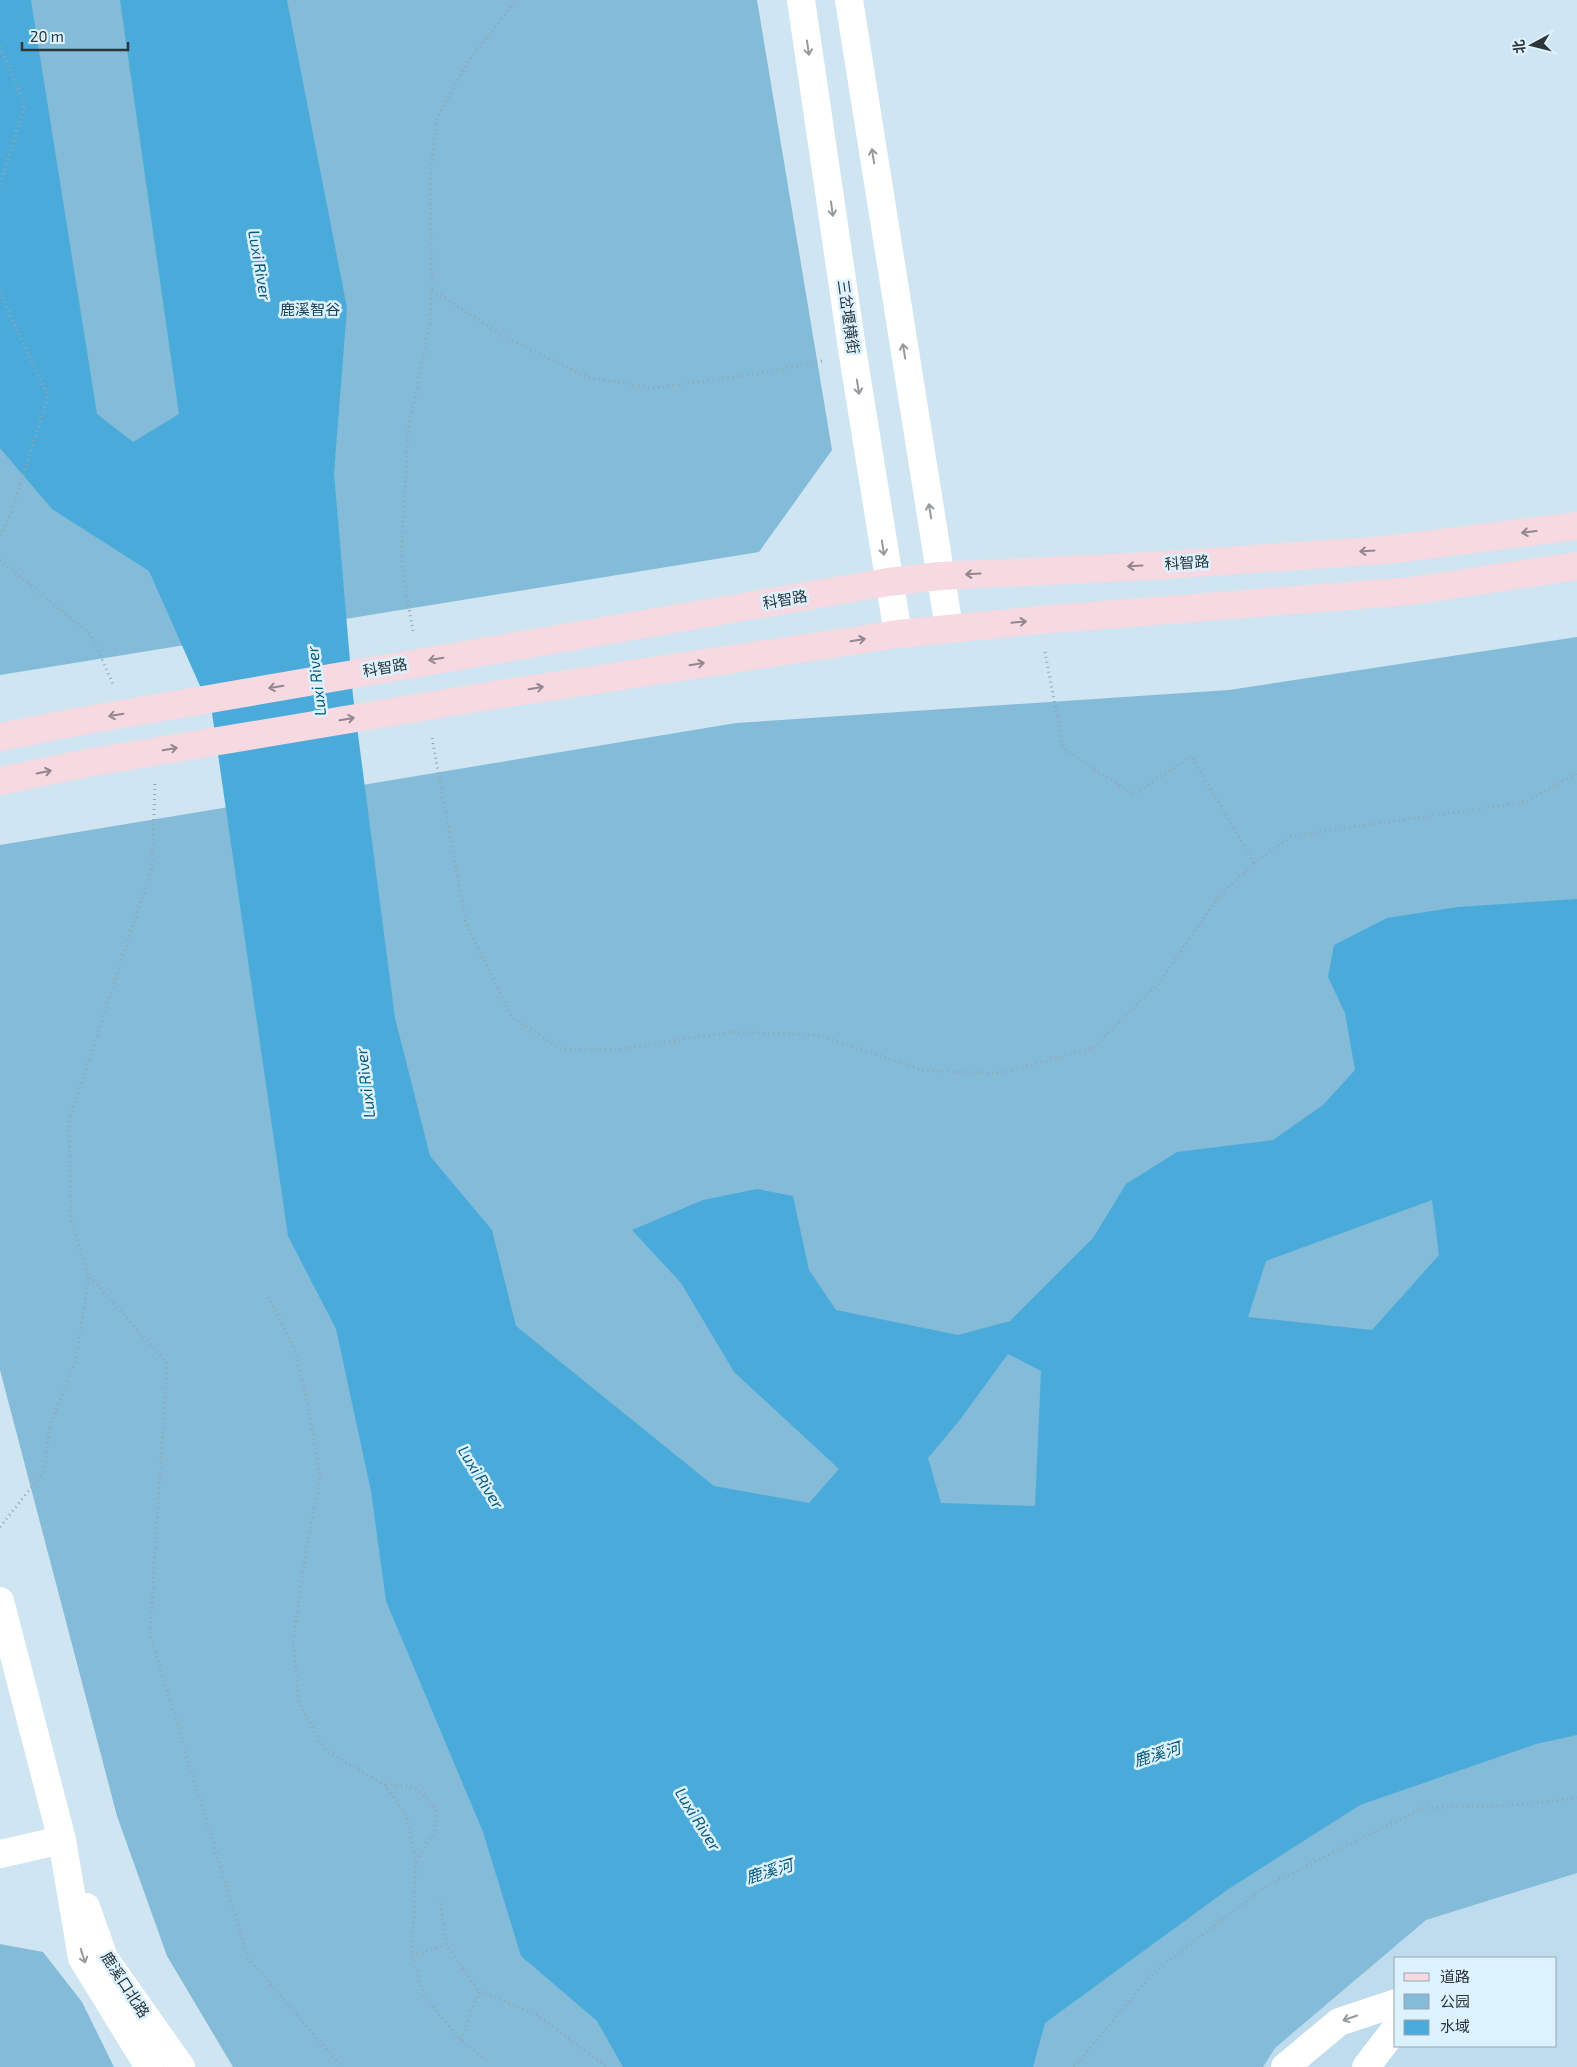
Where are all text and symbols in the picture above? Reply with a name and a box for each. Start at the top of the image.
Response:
scale bar [22,20,129,52]
north arrow [1507,20,1557,70]
text: 20 m [30,27,64,45]
text: 北 [1509,39,1528,55]
one-way arrow [803,40,813,56]
one-way arrow [867,148,877,164]
one-way arrow [827,201,837,217]
water label: Luxi River [245,229,276,302]
street label: 三岔堰横街 [835,278,863,355]
park label: 鹿溪智谷 [280,300,340,318]
one-way arrow [898,343,908,359]
one-way arrow [854,379,864,395]
one-way arrow [924,504,934,520]
one-way arrow [1521,527,1537,537]
one-way arrow [878,539,888,555]
one-way arrow [1360,547,1376,556]
street label: 科智路 [1164,551,1210,573]
one-way arrow [1128,562,1144,571]
one-way arrow [965,570,981,579]
street label: 科智路 [761,586,809,612]
one-way arrow [1011,617,1027,627]
one-way arrow [849,634,865,644]
water label: Luxi River [302,644,329,717]
street label: 科智路 [361,654,409,680]
one-way arrow [428,655,444,665]
one-way arrow [689,659,705,669]
one-way arrow [268,683,284,693]
one-way arrow [528,683,544,693]
one-way arrow [108,711,124,721]
one-way arrow [339,714,355,724]
one-way arrow [162,744,178,754]
one-way arrow [35,767,51,777]
water label: Luxi River [351,1046,378,1119]
water label: Luxi River [455,1442,508,1512]
water label: 鹿溪河 [1131,1737,1185,1770]
water label: Luxi River [672,1784,725,1854]
water label: 鹿溪河 [743,1854,797,1887]
one-way arrow [79,1948,88,1963]
street label: 鹿溪口北路 [98,1948,154,2021]
legend [1394,1957,1557,2047]
text: 道路 [1440,1967,1470,1985]
text: 公园 [1440,1992,1470,2010]
one-way arrow [1342,2014,1358,2024]
text: 水域 [1440,2017,1470,2035]

